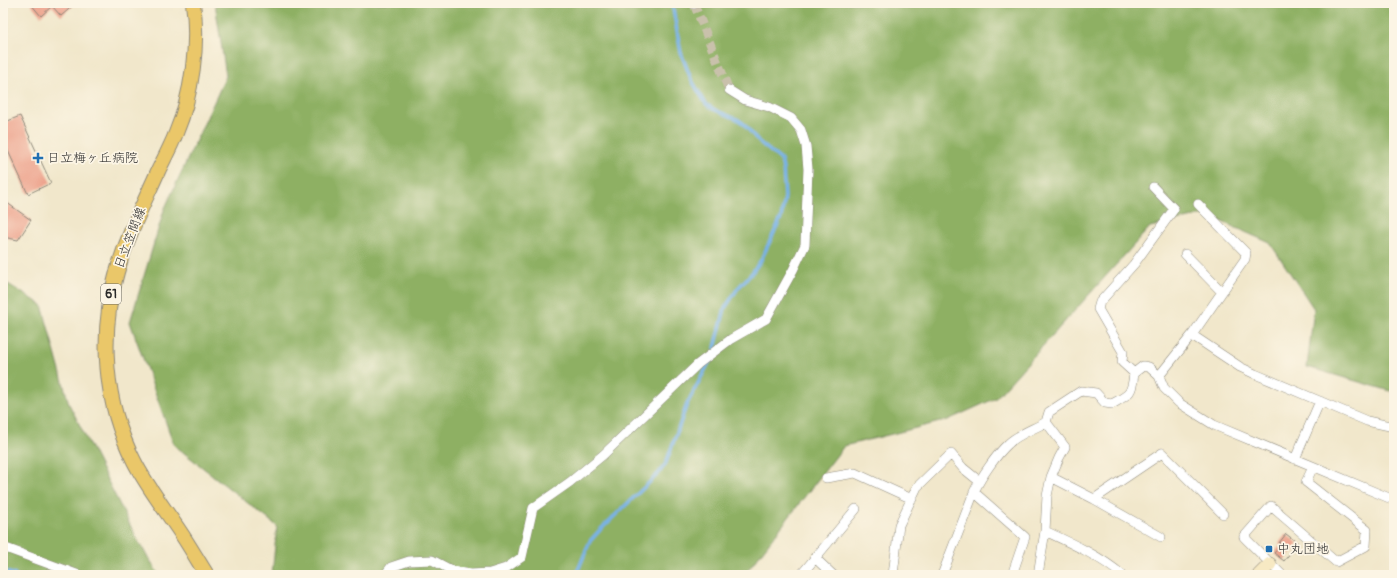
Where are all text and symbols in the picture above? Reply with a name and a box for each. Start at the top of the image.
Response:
place label: 日立梅ヶ丘病院 [47,150,138,166]
marker: 日立梅ヶ丘病院 [32,152,44,164]
street label: 日立笠間線 [111,204,149,271]
road number: 61 [101,284,121,304]
place label: 中丸団地 [1277,541,1329,557]
marker: 中丸団地 [1264,544,1274,554]

